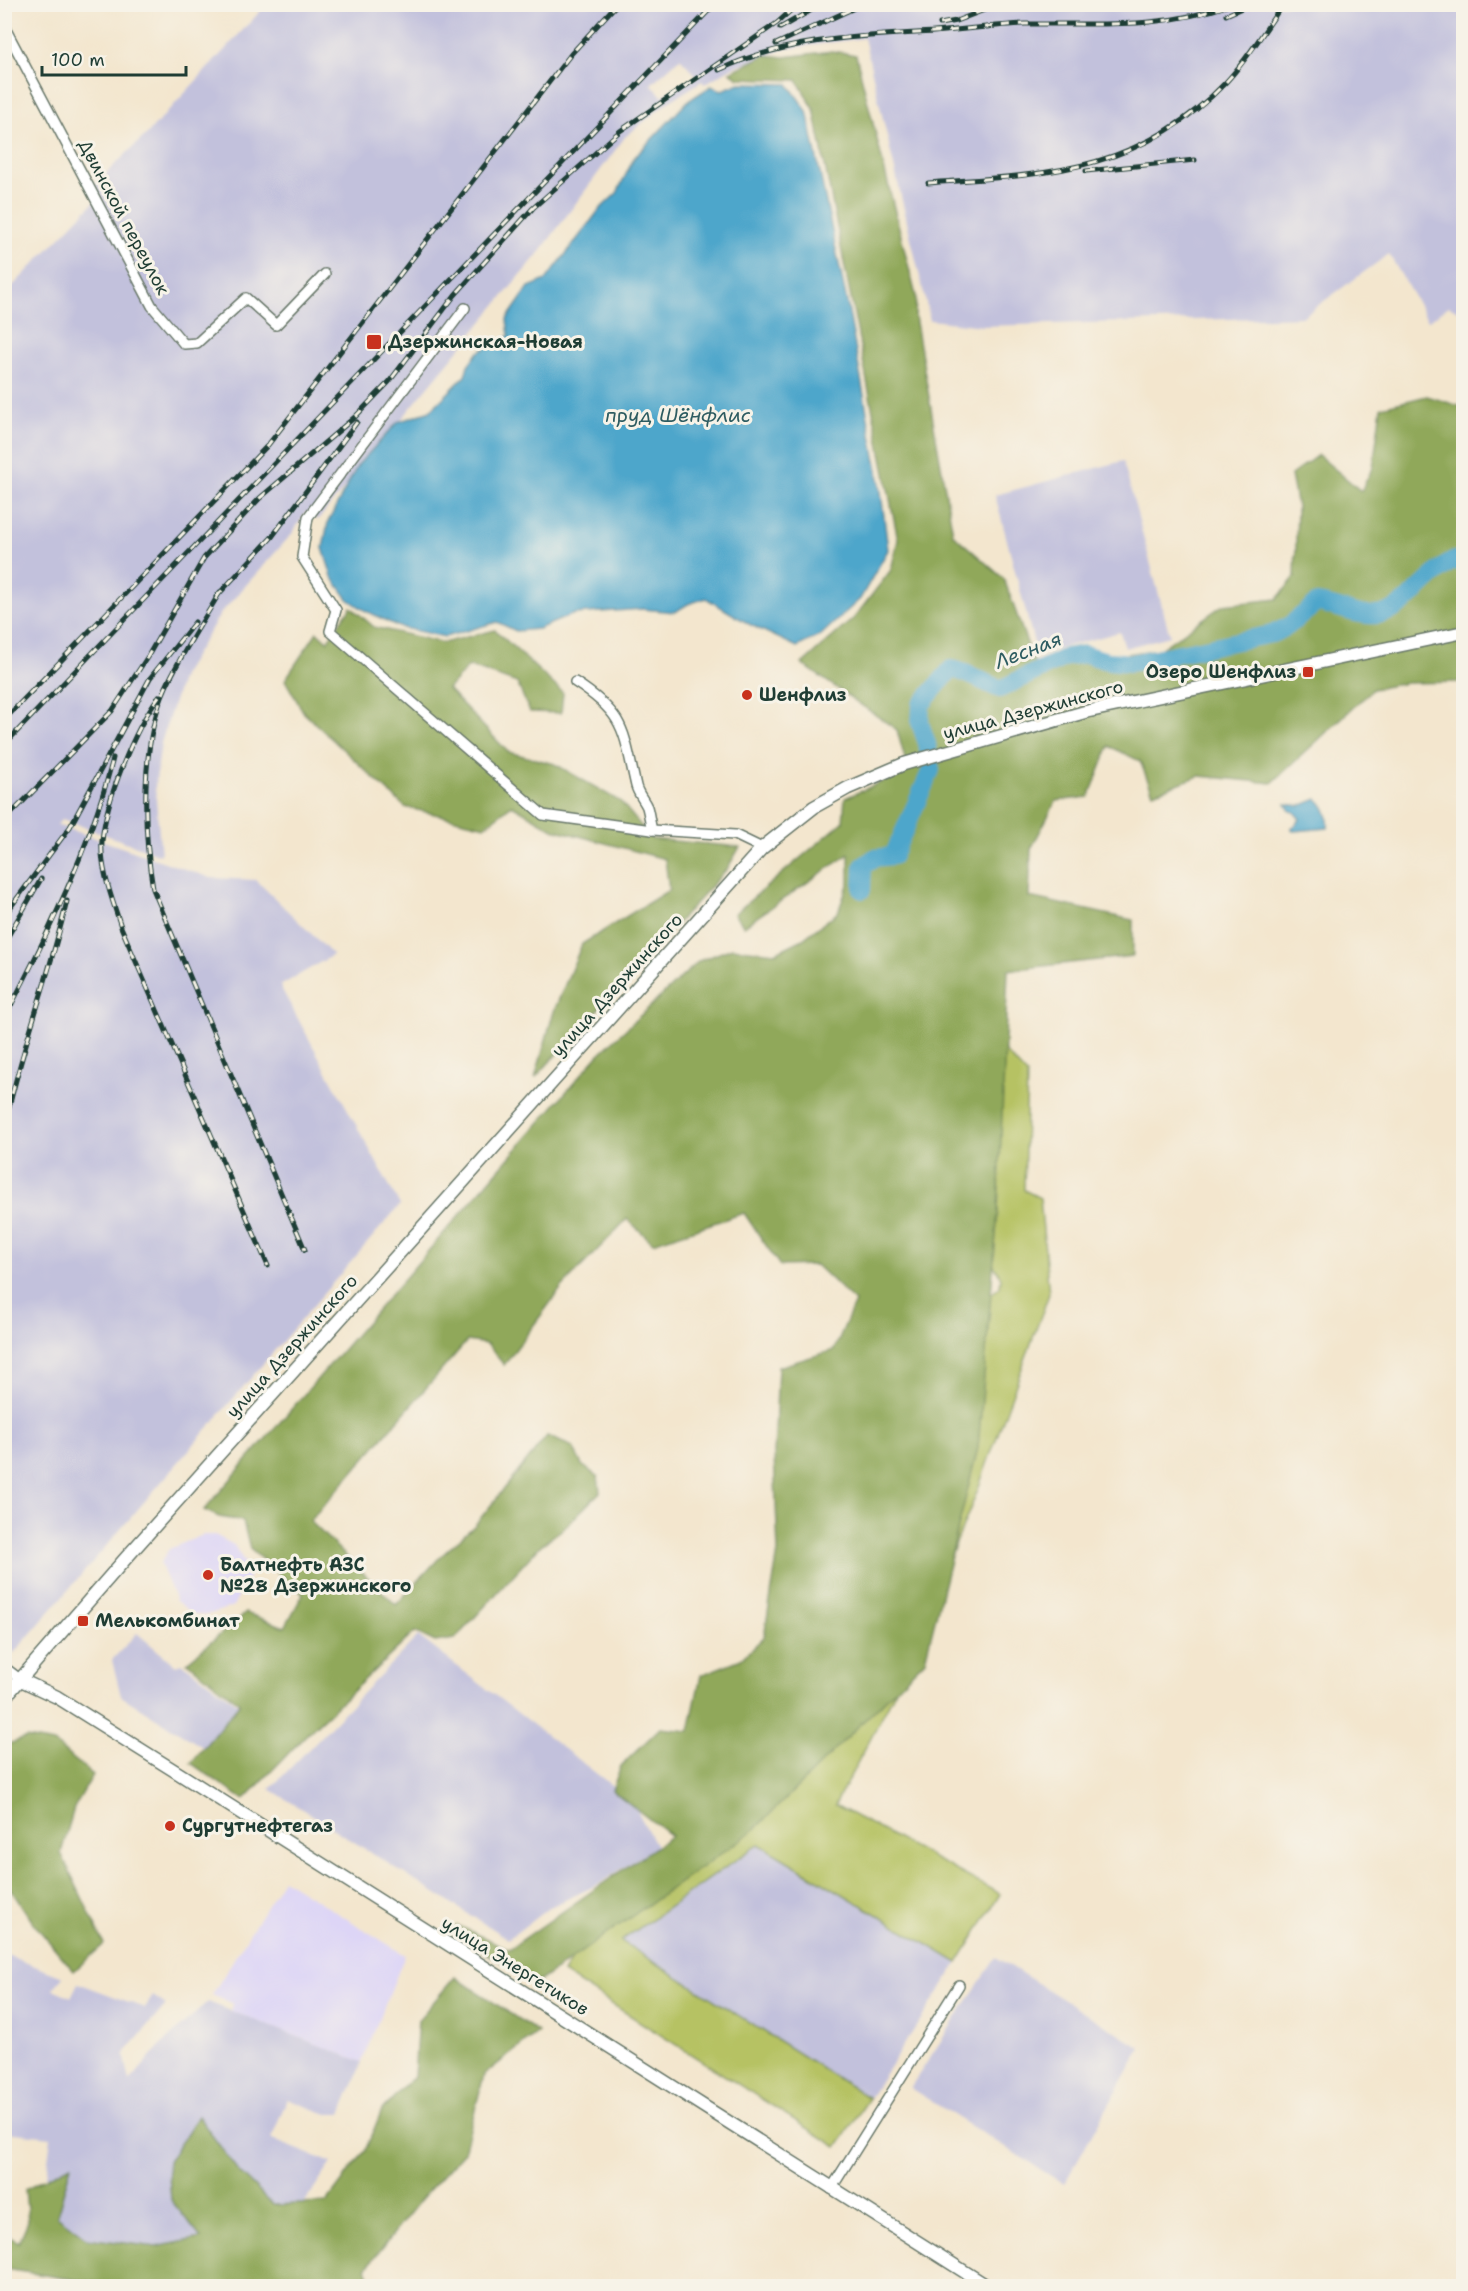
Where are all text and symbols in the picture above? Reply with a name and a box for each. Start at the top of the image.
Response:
scale bar [42,39,186,77]
text: 100 m [51,48,105,72]
street label: Двинской переулок [73,135,175,299]
place label: Дзержинская-Новая [388,330,583,354]
marker: Дзержинская-Новая [365,333,383,351]
water label: пруд Шёнфлис [605,402,751,428]
water label: Лесная [990,625,1065,675]
place label: Озеро Шенфлиз [1146,660,1296,684]
marker: Озеро Шенфлиз [1301,665,1315,679]
street label: улица Дзержинского [940,674,1126,746]
place label: Шенфлиз [759,683,847,707]
marker: Шенфлиз [740,688,754,702]
street label: улица Дзержинского [546,908,688,1062]
street label: улица Дзержинского [221,1269,363,1423]
place label: Балтнефть АЗС №28 Дзержинского [220,1553,412,1598]
marker: Балтнефть АЗС №28 Дзержинского [201,1568,215,1582]
place label: Мелькомбинат [95,1609,240,1633]
marker: Мелькомбинат [76,1614,90,1628]
place label: Сургутнефтегаз [182,1814,333,1838]
marker: Сургутнефтегаз [163,1819,177,1833]
street label: улица Энергетиков [437,1911,593,2021]

